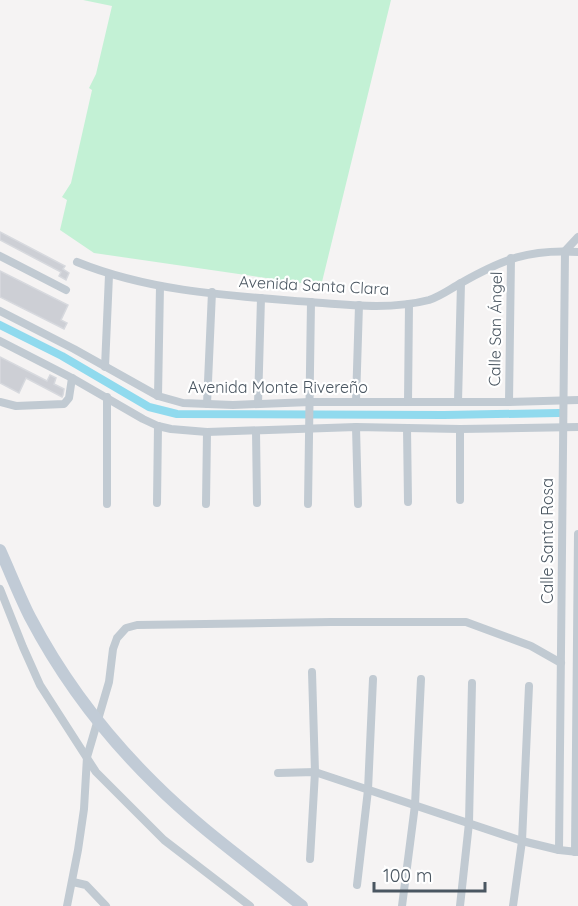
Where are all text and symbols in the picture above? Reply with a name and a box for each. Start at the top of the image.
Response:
street label: Avenida Santa Clara [238,271,390,299]
street label: Calle San Ángel [484,271,506,387]
street label: Avenida Monte Rivereño [188,377,368,397]
street label: Calle Santa Rosa [537,478,557,604]
scale bar [374,855,485,893]
text: 100 m [383,864,432,887]

